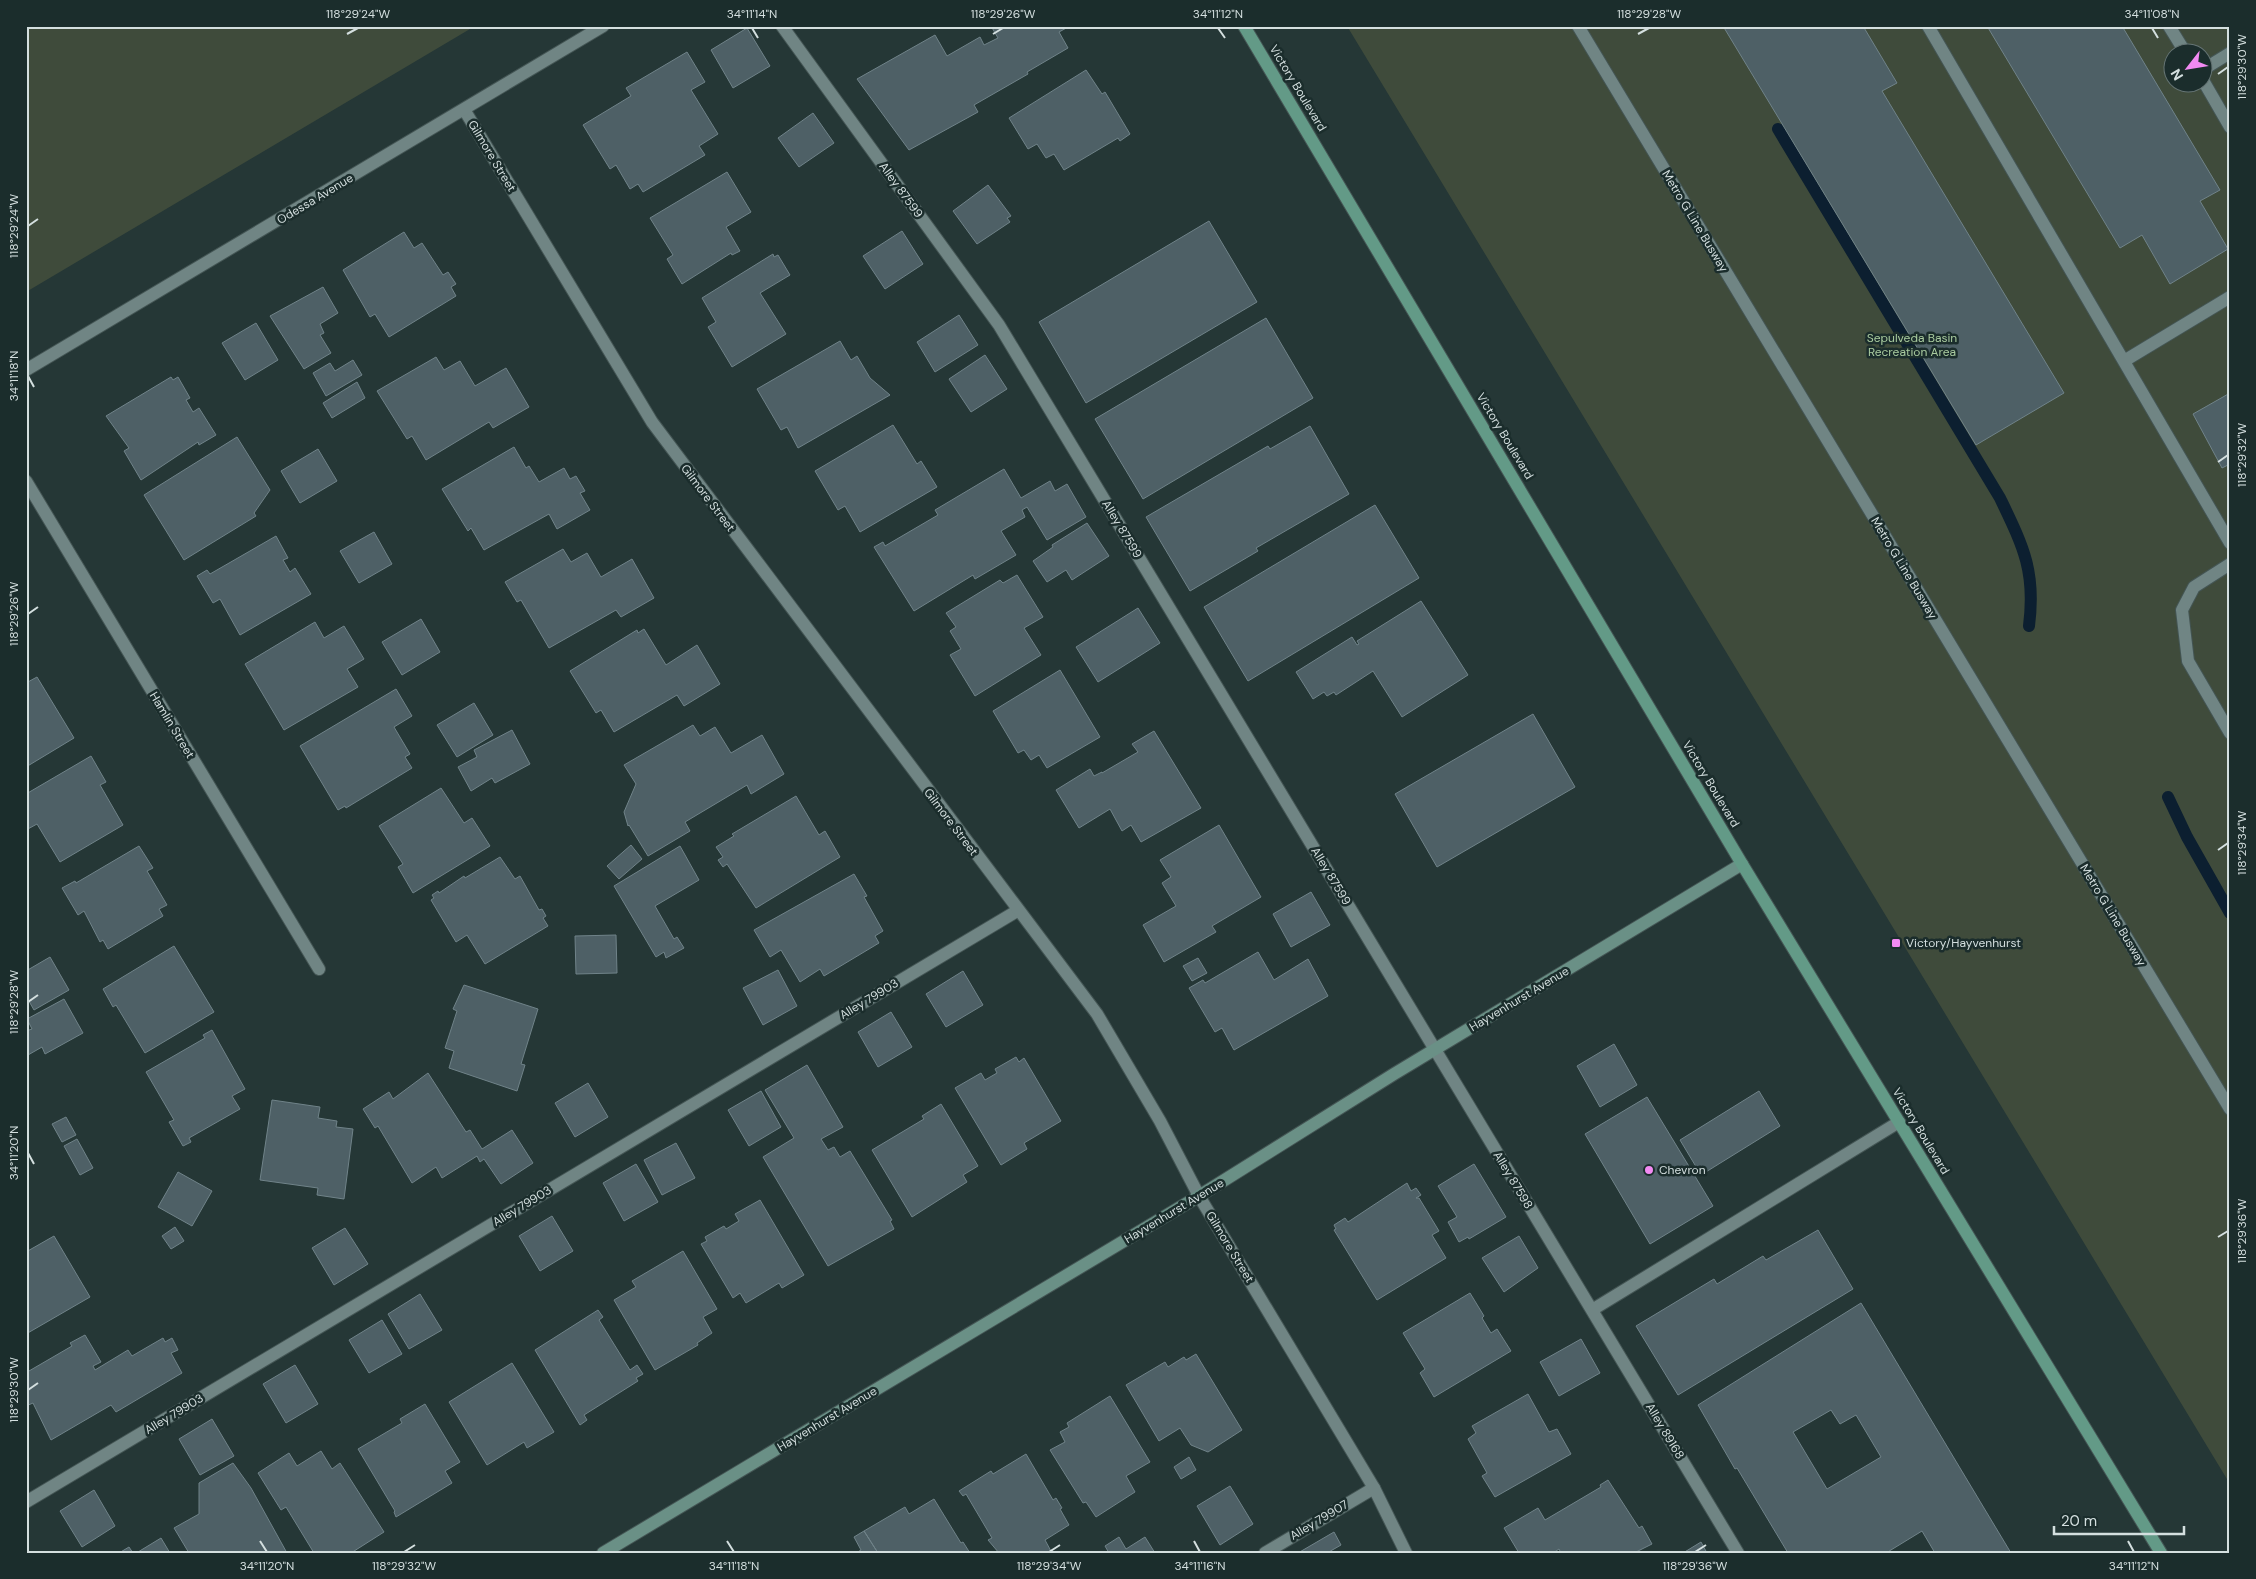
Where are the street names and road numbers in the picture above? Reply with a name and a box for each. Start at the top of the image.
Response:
street label: Victory Boulevard [1266,42,1330,134]
street label: Gilmore Street [464,117,520,195]
street label: Alley 87599 [875,159,927,221]
street label: Metro G Line Busway [1658,167,1732,275]
street label: Odessa Avenue [274,170,356,228]
street label: Victory Boulevard [1473,390,1537,482]
street label: Gilmore Street [677,461,739,535]
street label: Alley 87599 [1098,497,1146,561]
street label: Metro G Line Busway [1867,514,1941,622]
street label: Hamlin Street [146,689,198,762]
street label: Victory Boulevard [1679,738,1743,830]
street label: Gilmore Street [920,785,982,859]
street label: Alley 87599 [1307,844,1355,908]
street label: Metro G Line Busway [2076,861,2150,969]
street label: Hayvenhurst Avenue [1466,963,1572,1035]
street label: Alley 79903 [836,975,902,1023]
street label: Victory Boulevard [1889,1085,1953,1177]
street label: Alley 87598 [1490,1148,1536,1212]
street label: Hayvenhurst Avenue [1121,1175,1227,1247]
street label: Alley 79903 [489,1182,555,1230]
street label: Gilmore Street [1202,1208,1258,1286]
street label: Hayvenhurst Avenue [774,1383,880,1455]
street label: Alley 79903 [141,1390,207,1438]
street label: Alley 89168 [1642,1400,1688,1462]
street label: Alley 79907 [1287,1496,1351,1544]

